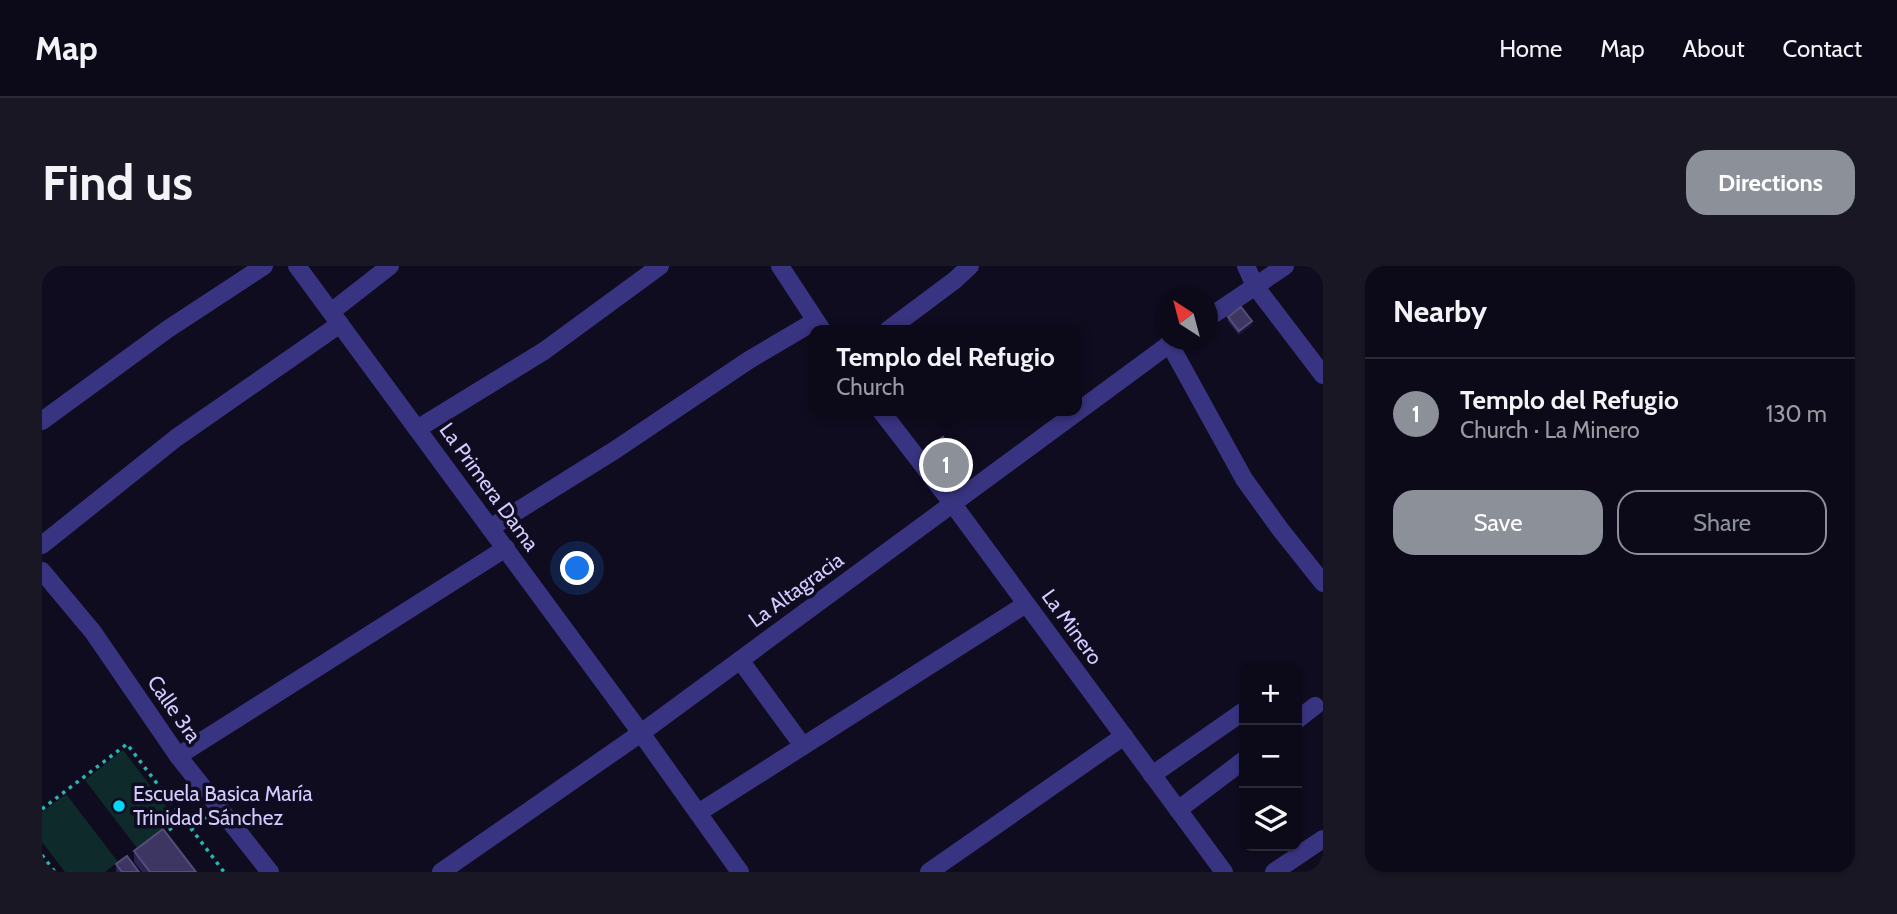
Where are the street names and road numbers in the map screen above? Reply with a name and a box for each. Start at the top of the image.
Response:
street label: La Primera Dama [435,418,544,556]
street label: La Altagracia [743,547,848,632]
street label: La Minero [1037,584,1108,669]
street label: Calle 3ra [142,670,207,747]

